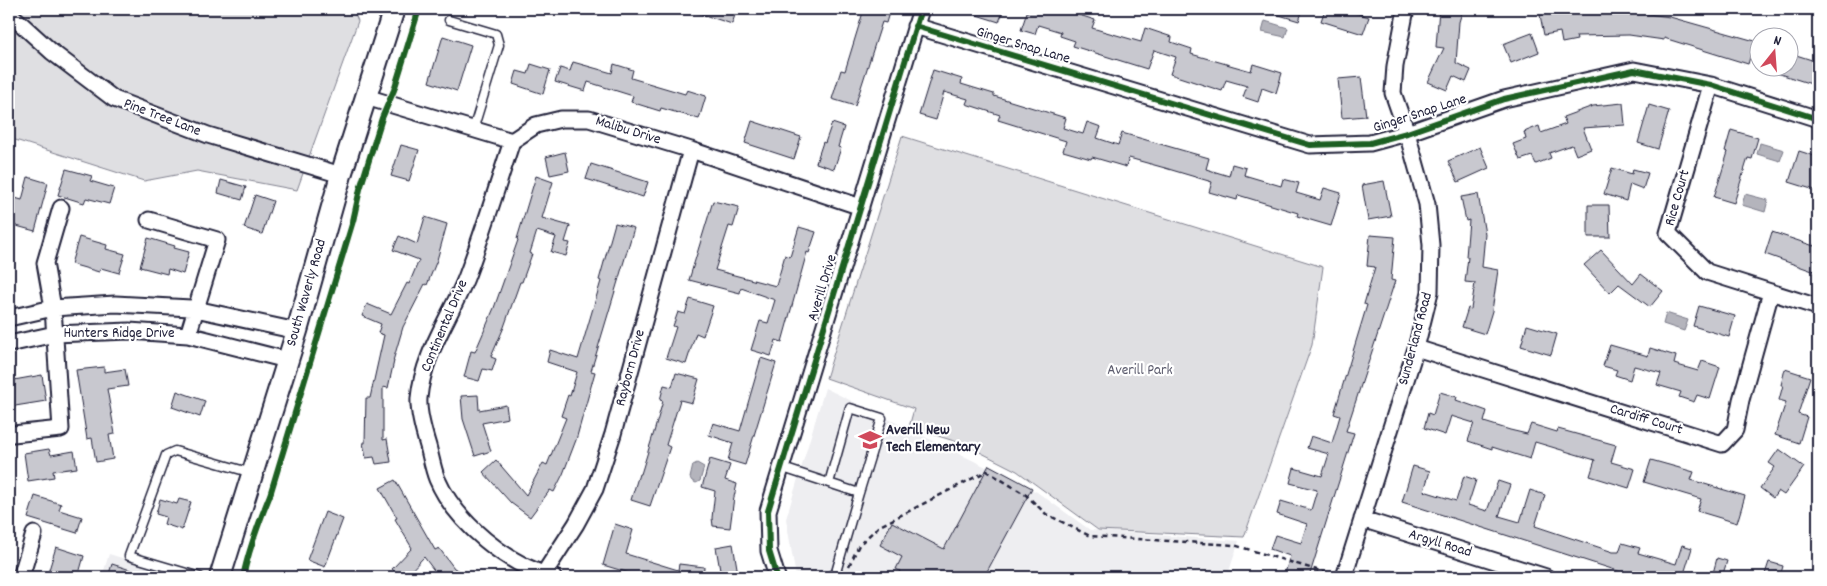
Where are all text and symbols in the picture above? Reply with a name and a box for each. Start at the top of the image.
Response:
street label: Ginger Snap Lane [973,21,1073,71]
north arrow [1750,28,1800,78]
text: N [1771,31,1784,52]
street label: Ginger Snap Lane [1370,88,1470,139]
street label: Pine Tree Lane [120,93,204,143]
street label: Malibu Drive [593,111,664,151]
street label: Rice Court [1659,167,1697,229]
street label: South Waverly Road [281,237,333,349]
street label: Averill Drive [802,251,844,324]
street label: Continental Drive [416,276,474,376]
street label: Sunderland Road [1393,290,1439,388]
street label: Hunters Ridge Drive [63,323,175,345]
street label: Rayborn Drive [610,327,652,409]
park label: Averill Park [1107,360,1173,382]
street label: Cardiff Court [1607,399,1686,442]
place label: Averill New Tech Elementary [886,420,981,459]
school or university icon: Averill New Tech Elementary [857,427,883,453]
street label: Argyll Road [1406,524,1474,564]

